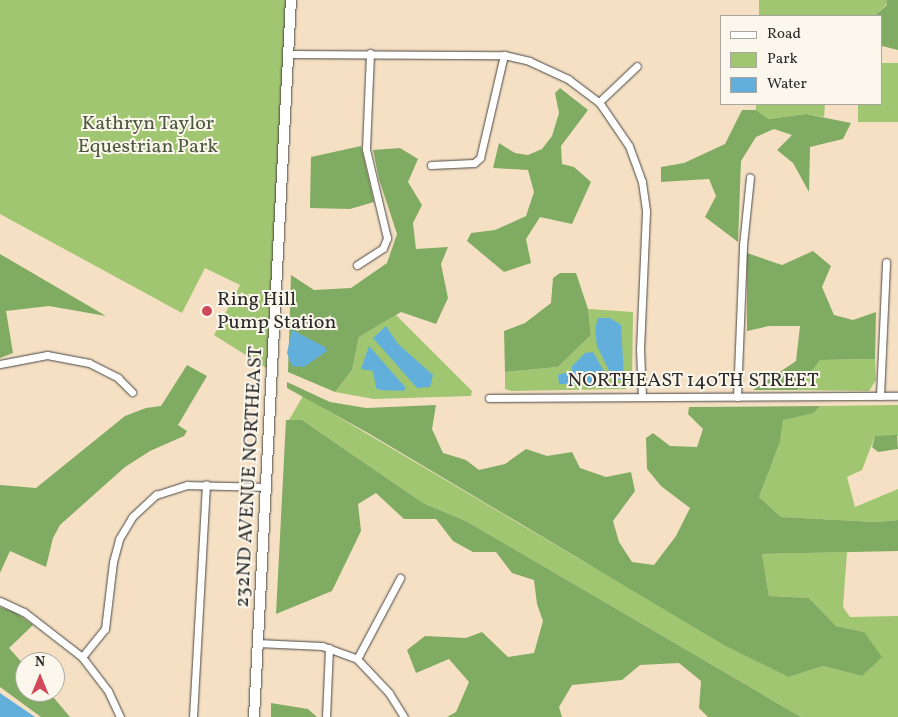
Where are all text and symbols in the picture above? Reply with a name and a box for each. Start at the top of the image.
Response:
legend [720,15,883,105]
text: Road [767,24,801,45]
text: Park [767,49,798,70]
text: Water [767,74,807,95]
park label: Kathryn Taylor Equestrian Park [78,113,218,160]
place label: Ring Hill Pump Station [217,288,336,335]
marker: Ring Hill Pump Station [201,305,213,317]
street label: 232ND AVENUE NORTHEAST [231,346,269,608]
street label: NORTHEAST 140TH STREET [567,369,819,393]
north arrow [15,652,65,702]
text: N [35,653,45,672]

